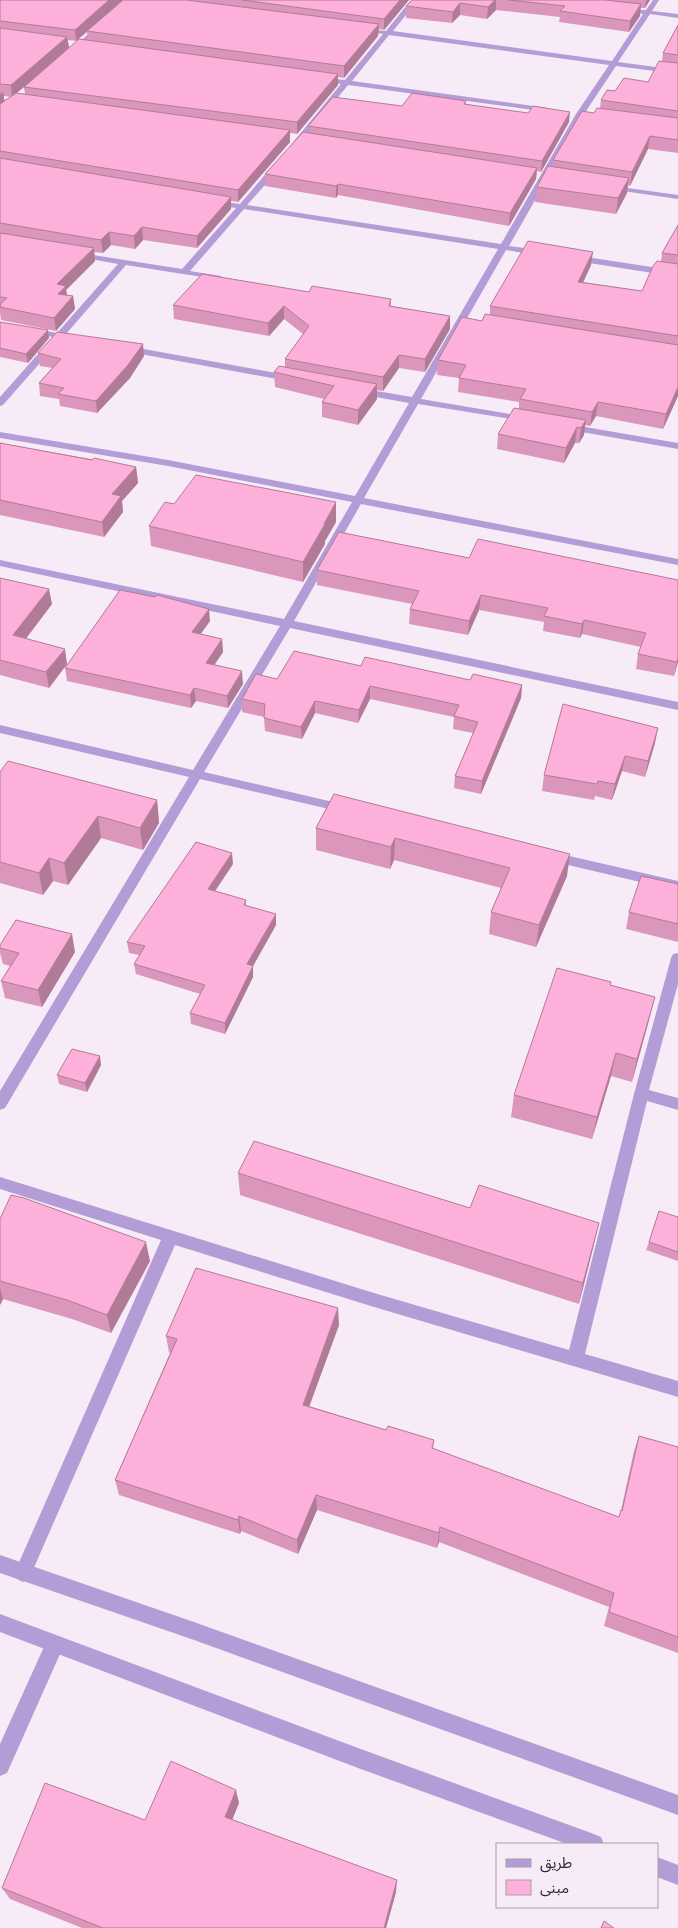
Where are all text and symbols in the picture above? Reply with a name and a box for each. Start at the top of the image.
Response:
legend [496,1843,658,1908]
text: طريق [540,1852,572,1873]
text: مبنى [540,1877,569,1897]

